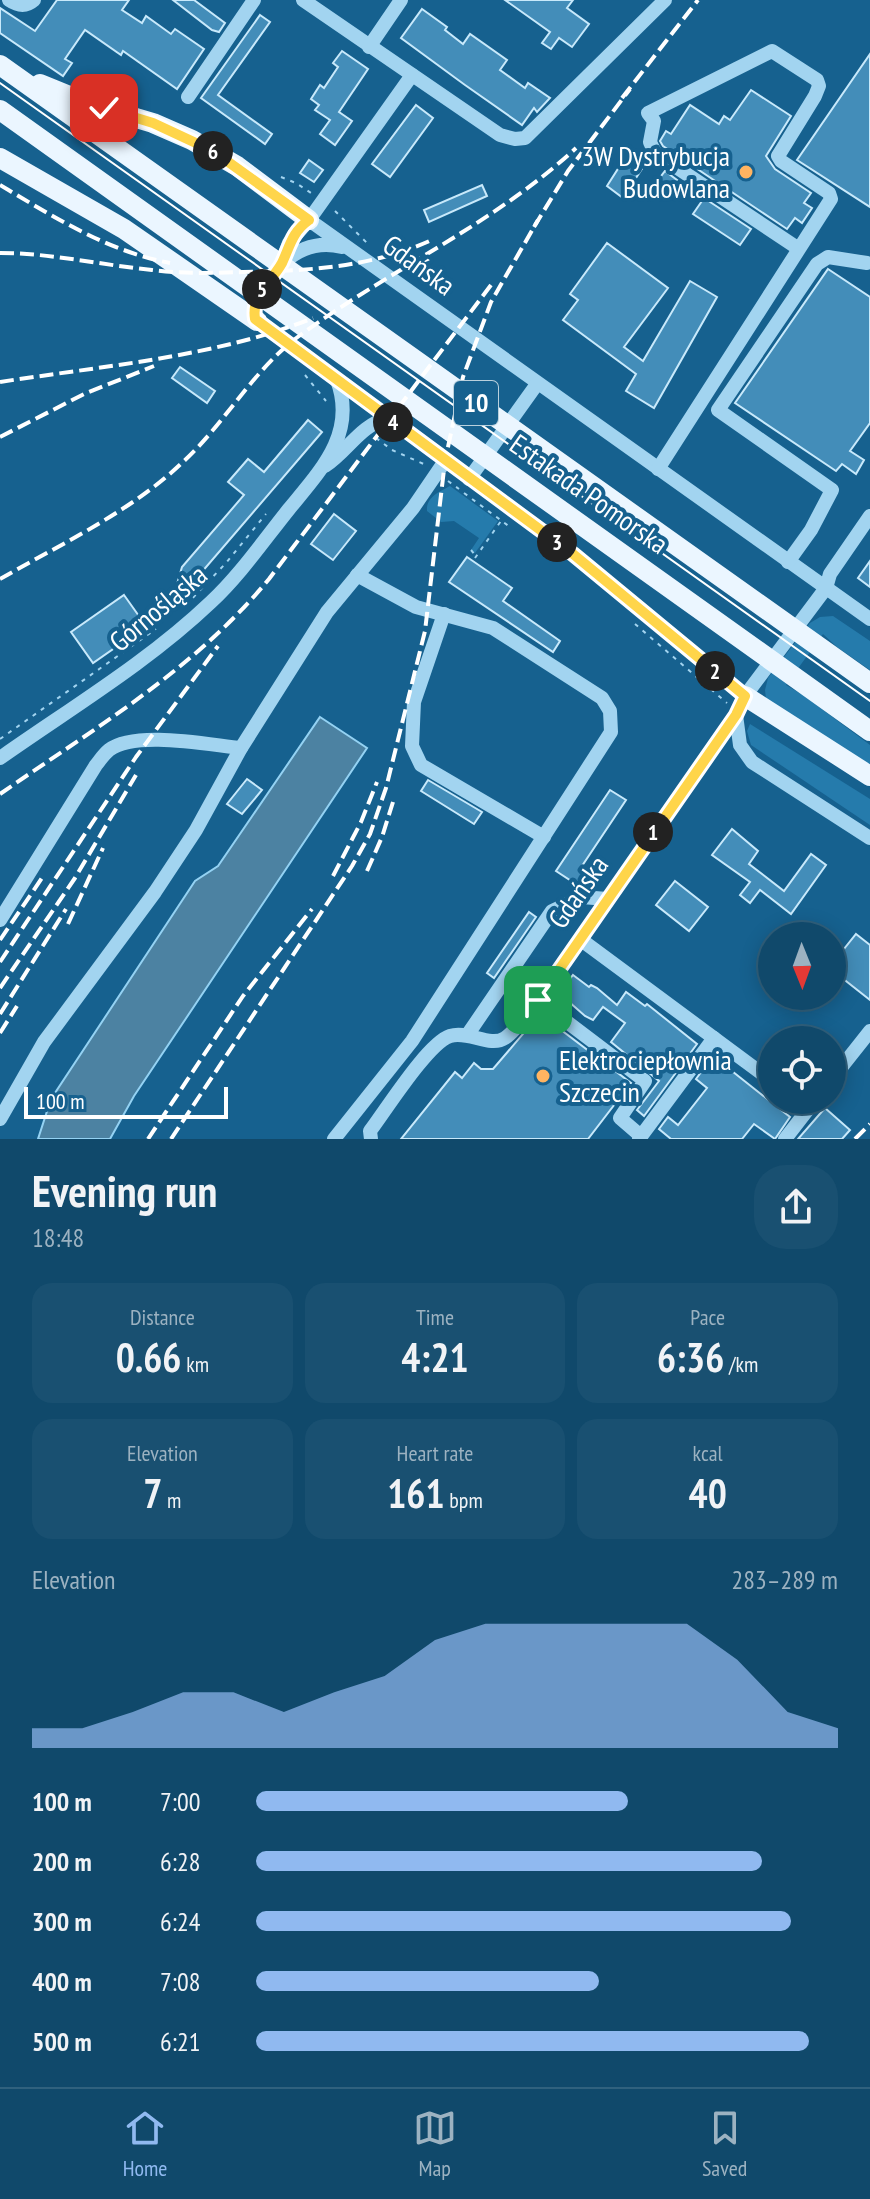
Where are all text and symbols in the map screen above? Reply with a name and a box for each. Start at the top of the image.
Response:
pin [70,74,138,142]
icon: check [82,86,126,130]
pin: 6 [193,131,233,171]
text: 6 [208,137,218,165]
place label: 3W Dystrybucja Budowlana [581,137,730,206]
marker: 3W Dystrybucja Budowlana [737,163,755,181]
street label: Gdańska [376,226,463,303]
pin: 5 [242,269,282,309]
text: 5 [257,275,267,303]
road number: 10 [454,381,498,425]
pin: 4 [373,402,413,442]
text: 4 [388,408,398,436]
street label: Estakada Pomorska [503,425,676,562]
pin: 3 [537,522,577,562]
text: 3 [552,528,562,556]
street label: Górnośląska [101,556,214,659]
pin: 2 [695,651,735,691]
text: 2 [710,657,720,685]
pin: 1 [633,812,673,852]
text: 1 [648,818,658,846]
street label: Gdańska [539,848,616,935]
north arrow [758,922,846,1010]
map controls [758,922,846,1114]
pin [504,966,572,1034]
icon: arrive [516,978,560,1022]
button: locate [758,1026,846,1114]
place label: Elektrociepłownia Szczecin [559,1041,732,1110]
marker: Elektrociepłownia Szczecin [534,1067,552,1085]
scale bar [24,1083,228,1119]
text: 100 m [36,1087,85,1115]
text: Evening run [32,1162,217,1219]
button: share [754,1165,838,1249]
text: 18:48 [32,1221,84,1254]
text: Distance [130,1303,195,1331]
text: Time [416,1303,454,1331]
text: Pace [690,1303,725,1331]
text: 0.66 [116,1331,181,1383]
text: 4:21 [401,1331,469,1383]
text: 6:36 [657,1331,724,1383]
text: km [181,1350,209,1378]
text: /km [724,1350,758,1378]
text: Elevation [127,1439,198,1467]
text: Heart rate [397,1439,473,1467]
text: kcal [693,1439,723,1467]
text: 7 [143,1467,162,1519]
text: 161 [387,1467,445,1519]
text: 40 [689,1467,727,1519]
text: m [162,1486,181,1514]
text: bpm [445,1486,483,1514]
text: Elevation [32,1563,115,1596]
text: 283–289 m [732,1563,838,1596]
text: 100 m [32,1785,92,1818]
text: 7:00 [160,1785,200,1818]
text: 200 m [32,1845,92,1878]
text: 6:28 [160,1845,200,1878]
text: 300 m [32,1905,92,1938]
text: 6:24 [160,1905,200,1938]
text: 400 m [32,1965,92,1998]
text: 7:08 [160,1965,200,1998]
text: 500 m [32,2025,92,2058]
text: 6:21 [160,2025,200,2058]
tab: Home [123,2106,167,2182]
tab: Map [413,2106,457,2182]
tab: Saved [702,2106,747,2182]

